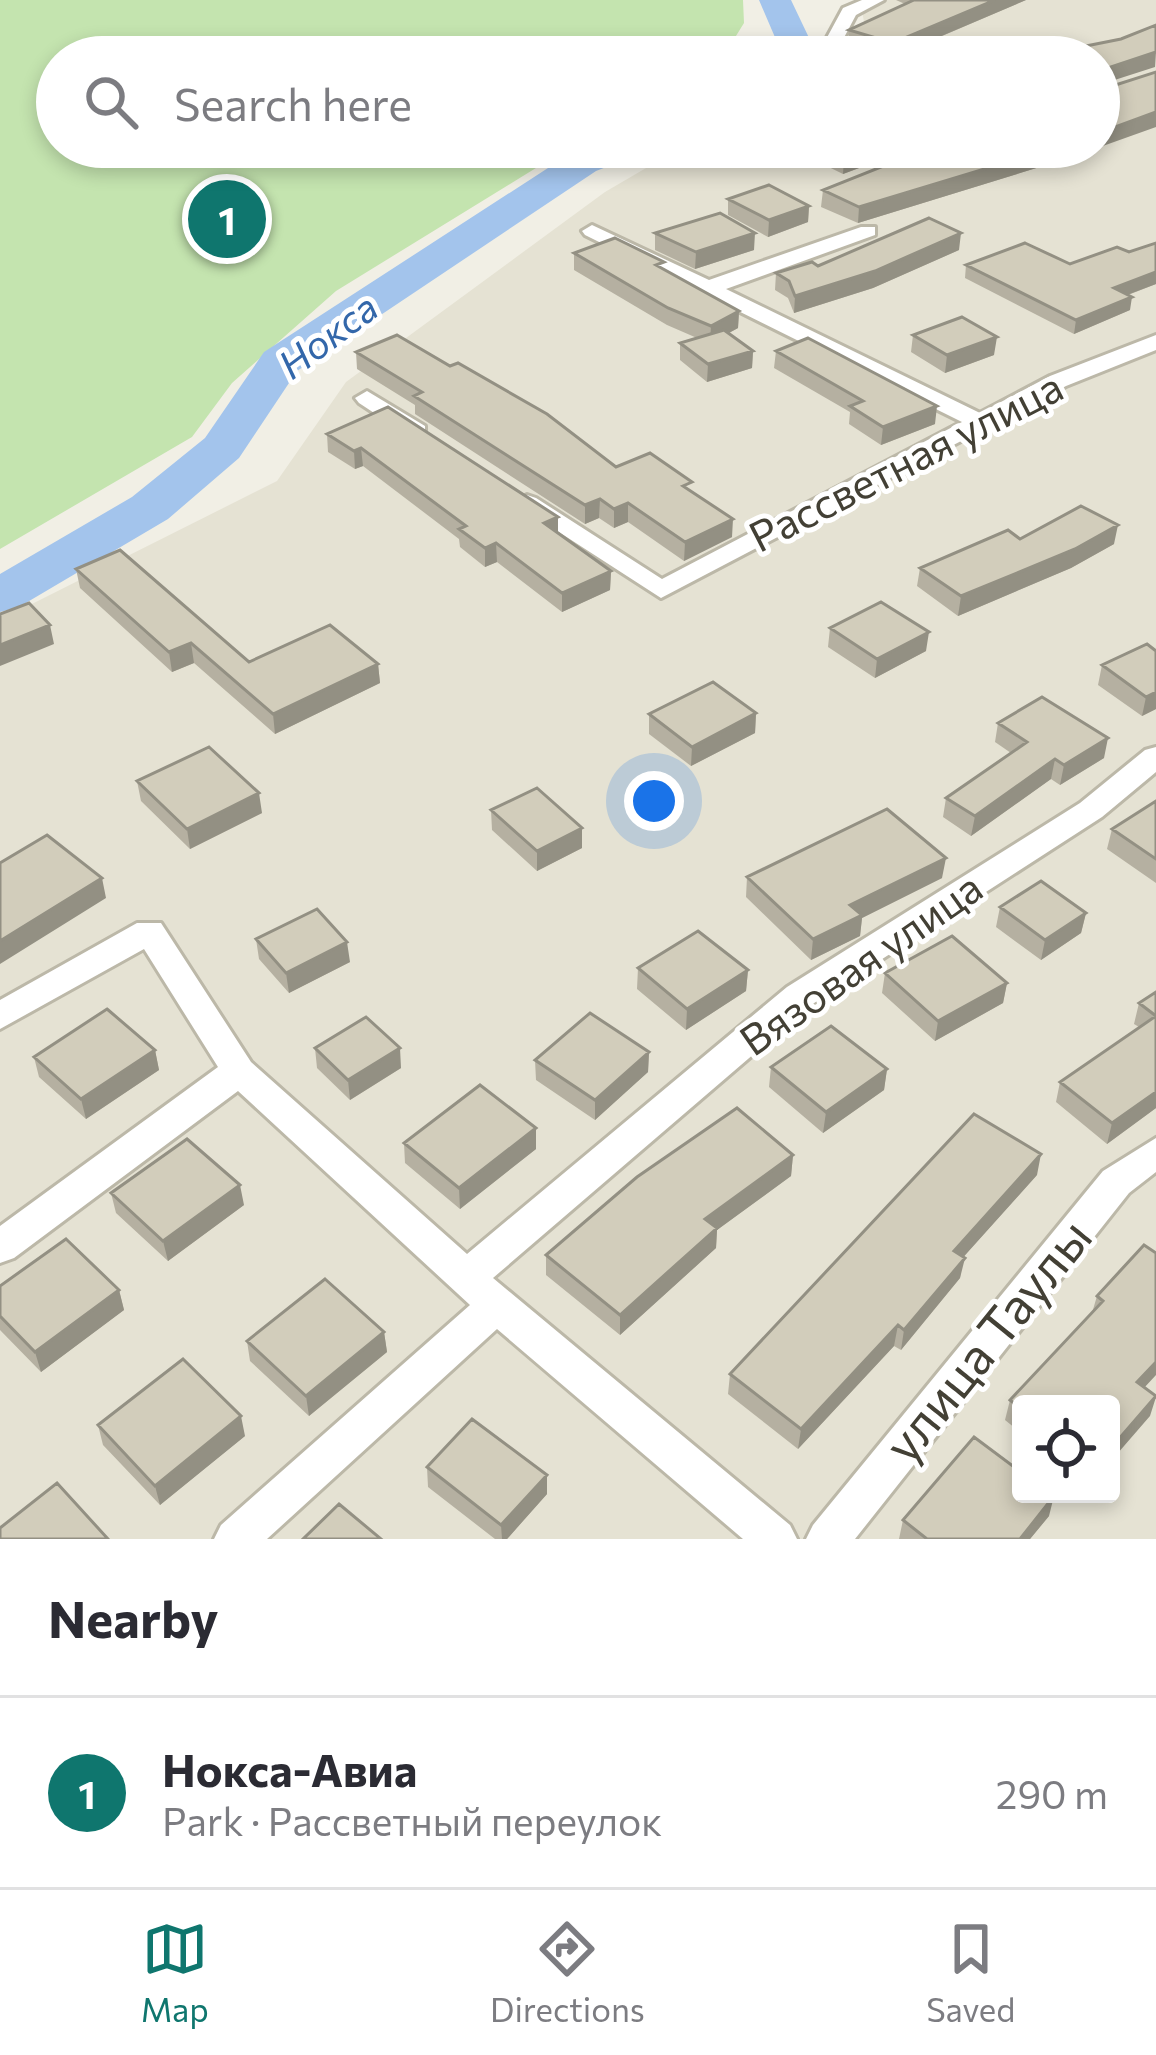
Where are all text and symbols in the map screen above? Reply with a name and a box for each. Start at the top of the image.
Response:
search box [36,36,1120,168]
icon: search [78,69,144,135]
text: Search here [174,75,412,130]
pin: 1 [188,174,266,264]
water label: Нокса [268,282,386,387]
street label: Рассветная улица [740,359,1070,562]
your location [624,771,684,831]
street label: Вязовая улица [729,860,991,1065]
street label: улица Таулы [869,1205,1103,1474]
map controls [1012,1395,1120,1503]
button: locate [1012,1395,1120,1503]
text: Nearby [48,1586,218,1649]
text: Нокса-Авиа [162,1741,417,1796]
text: 1 [78,1769,96,1817]
text: 290 m [996,1769,1108,1817]
text: Park · Рассветный переулок [162,1796,662,1844]
tab: Map [141,1916,209,2029]
tab: Directions [490,1916,645,2029]
tab: Saved [926,1916,1015,2029]

